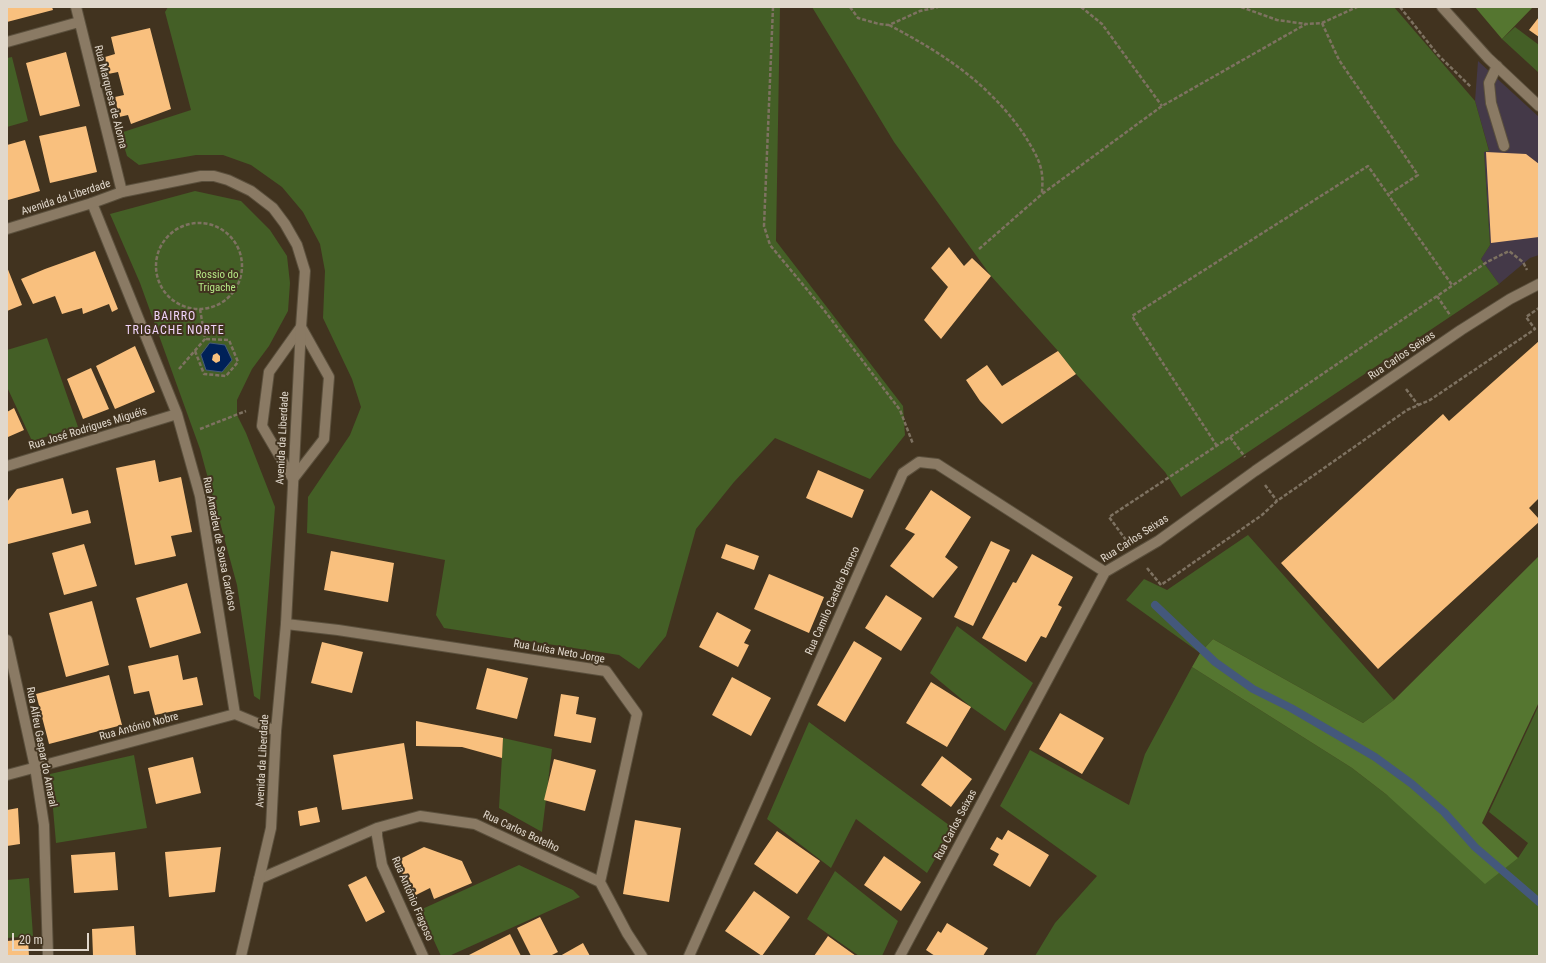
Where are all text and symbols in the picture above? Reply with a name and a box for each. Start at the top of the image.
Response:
street label: Rua Marquesa de Alorna [91,44,129,150]
street label: Avenida da Liberdade [20,177,112,219]
park label: Rossio do Trigache [196,268,238,294]
district label: BAIRRO TRIGACHE NORTE [125,310,225,338]
street label: Rua Carlos Seixas [1366,329,1438,383]
street label: Avenida da Liberdade [274,391,292,485]
street label: Rua José Rodrigues Miguéis [27,405,149,453]
street label: Rua Amadeu de Sousa Cardoso [200,476,238,612]
street label: Rua Carlos Seixas [1099,512,1171,566]
street label: Rua Camilo Castelo Branco [803,545,863,657]
street label: Rua Luísa Neto Jorge [512,637,606,667]
street label: Rua Alfeu Gaspar do Amaral [23,686,59,808]
street label: Rua António Nobre [98,710,180,744]
street label: Avenida da Liberdade [254,714,272,808]
street label: Rua Carlos Seixas [932,788,980,862]
street label: Rua Carlos Botelho [481,809,561,855]
street label: Rua António Fragoso [388,855,436,943]
scale bar [14,925,91,951]
text: 20 m [19,933,43,947]

